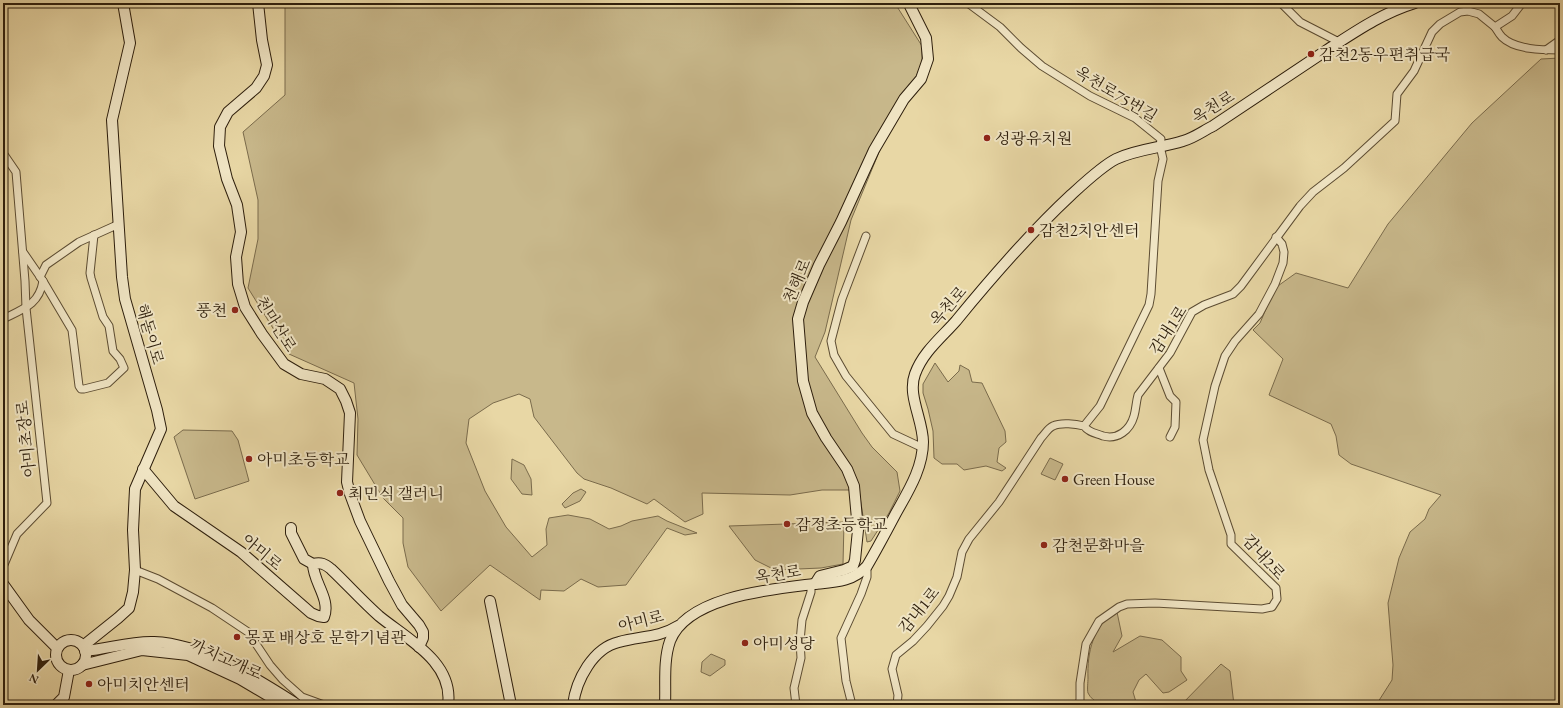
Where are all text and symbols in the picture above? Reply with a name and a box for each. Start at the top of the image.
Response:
place label: 감천2동우편취급국 [1319,44,1451,65]
marker: 감천2동우편취급국 [1306,49,1316,59]
street label: 옥천로75번길 [1071,61,1161,127]
street label: 옥천로 [1188,86,1239,128]
place label: 성광유치원 [995,128,1072,149]
marker: 성광유치원 [982,133,992,143]
place label: 감천2치안센터 [1039,220,1139,241]
marker: 감천2치안센터 [1026,225,1036,235]
street label: 천해로 [778,255,816,306]
street label: 옥천로 [925,281,971,330]
street label: 천마산로 [251,292,302,356]
place label: 풍천 [196,300,227,321]
street label: 해돋이로 [131,301,169,367]
street label: 감내1로 [1144,301,1192,358]
marker: 풍천 [230,305,240,315]
street label: 아미초장로 [11,399,40,479]
place label: 아미초등학교 [257,449,350,470]
marker: 아미초등학교 [244,454,254,464]
place label: Green House [1073,469,1155,490]
marker: Green House [1060,474,1070,484]
place label: 최민식 갤러니 [348,483,444,504]
marker: 최민식 갤러니 [335,488,345,498]
place label: 감정초등학교 [795,514,888,535]
marker: 감정초등학교 [782,519,792,529]
street label: 아미로 [237,529,287,575]
street label: 감내2로 [1238,530,1290,585]
place label: 감천문화마을 [1052,535,1145,556]
marker: 감천문화마을 [1039,540,1049,550]
street label: 옥천로 [753,560,803,588]
street label: 감내1로 [894,582,945,638]
street label: 아미로 [616,605,667,637]
place label: 몽포 배상호 문학기념관 [245,627,407,648]
marker: 몽포 배상호 문학기념관 [232,632,242,642]
place label: 아미성당 [753,633,815,654]
street label: 까치고개로 [186,634,266,685]
marker: 아미성당 [740,638,750,648]
north arrow [18,650,58,690]
text: N [27,671,41,687]
place label: 아미치안센터 [97,674,190,695]
marker: 아미치안센터 [84,679,94,689]

